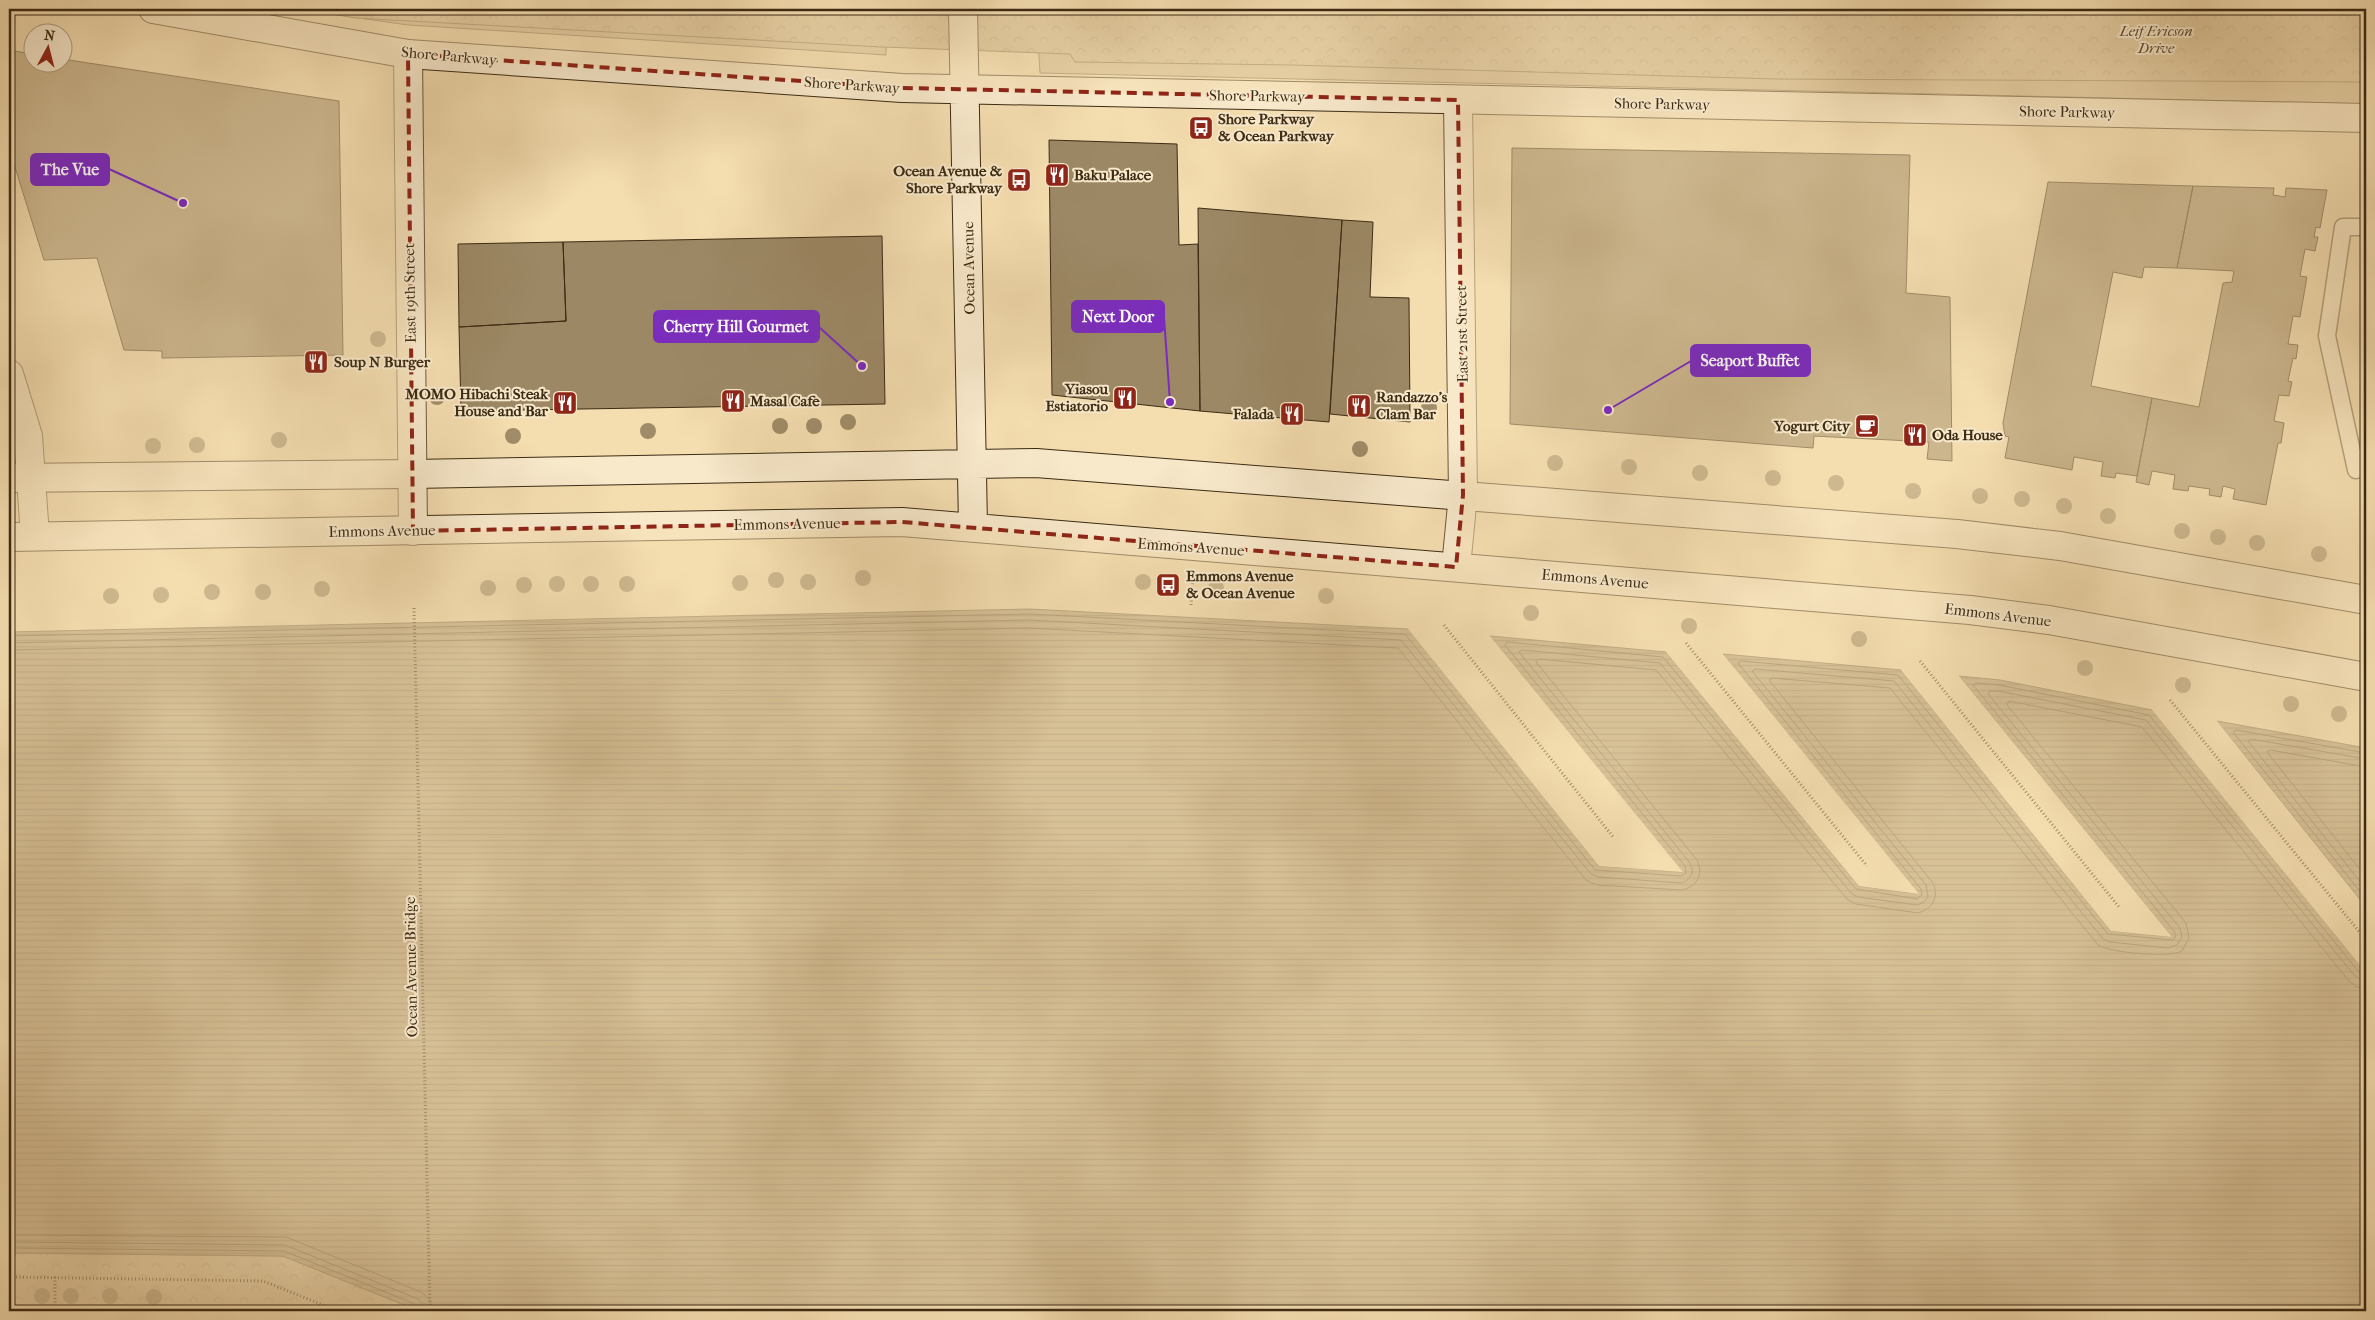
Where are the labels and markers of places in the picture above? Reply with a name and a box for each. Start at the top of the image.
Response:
place label: Shore Parkway & Ocean Parkway [1218,110,1335,145]
bus stop icon: Shore Parkway & Ocean Parkway [1188,115,1214,141]
callout: The Vue [31,154,109,185]
place label: Ocean Avenue & Shore Parkway [893,162,1003,197]
restaurant icon: Baku Palace [1044,162,1070,188]
place label: Baku Palace [1074,166,1152,184]
bus stop icon: Ocean Avenue & Shore Parkway [1006,167,1032,193]
callout: Next Door [1072,301,1164,332]
callout: Cherry Hill Gourmet [654,311,819,342]
callout: Seaport Buffet [1691,345,1810,376]
restaurant icon: Soup N Burger [303,349,329,375]
place label: Soup N Burger [334,353,431,371]
place label: Yiasou Estiatorio [1045,380,1108,415]
place label: MOMO Hibachi Steak House and Bar [404,385,549,420]
restaurant icon: Yiasou Estiatorio [1112,385,1138,411]
restaurant icon: Masal Cafe [720,388,746,414]
place label: Randazzo's Clam Bar [1376,388,1448,423]
restaurant icon: MOMO Hibachi Steak House and Bar [552,390,578,416]
place label: Masal Cafe [749,392,820,410]
restaurant icon: Randazzo's Clam Bar [1346,393,1372,419]
restaurant icon: Falada [1279,401,1305,427]
place label: Falada [1232,405,1275,423]
cafe icon: Yogurt City [1854,413,1880,439]
place label: Yogurt City [1773,417,1851,435]
restaurant icon: Oda House [1902,422,1928,448]
place label: Oda House [1932,426,2003,444]
place label: Emmons Avenue & Ocean Avenue [1186,567,1295,602]
bus stop icon: Emmons Avenue & Ocean Avenue [1155,572,1181,598]

